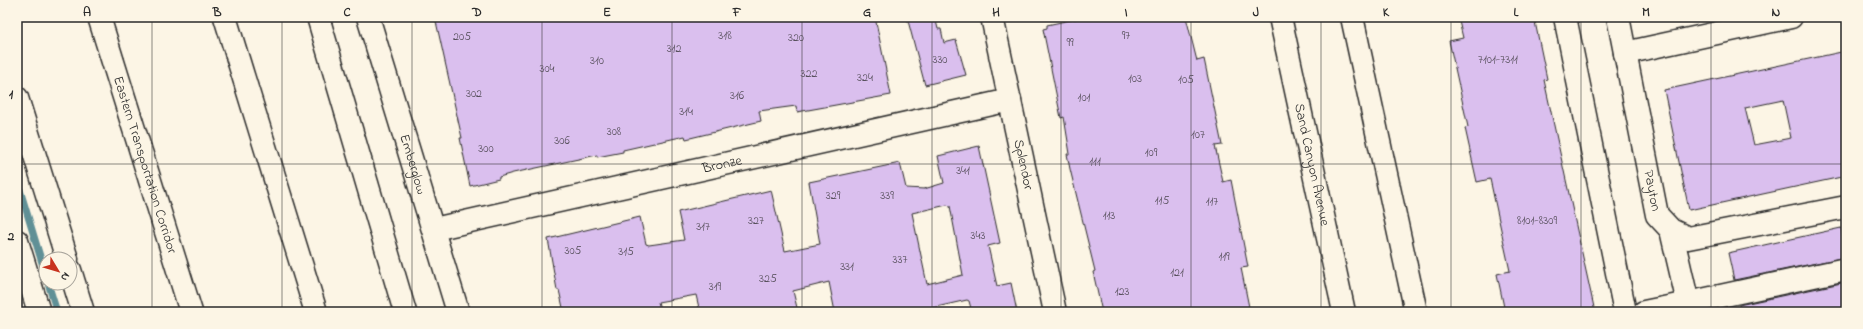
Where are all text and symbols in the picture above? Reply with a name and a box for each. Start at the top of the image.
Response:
text: A [83,3,91,22]
text: B [212,3,222,22]
text: C [343,3,351,22]
text: D [471,3,482,22]
text: E [603,3,611,22]
text: F [732,3,742,22]
text: G [863,3,871,22]
text: H [992,3,1000,22]
text: I [1124,3,1128,22]
text: J [1253,3,1259,22]
text: K [1383,3,1390,22]
text: L [1514,3,1520,22]
text: M [1642,3,1650,22]
text: N [1772,3,1781,22]
house number: 318 [718,27,732,45]
house number: 97 [1122,27,1130,45]
house number: 205 [453,28,471,46]
house number: 320 [788,29,804,47]
house number: 99 [1066,34,1074,52]
house number: 312 [667,40,681,58]
house number: 330 [932,51,948,69]
house number: 7101-7311 [1478,51,1518,69]
house number: 310 [590,52,604,70]
house number: 304 [539,60,555,78]
house number: 322 [801,65,817,83]
house number: 324 [857,69,873,87]
house number: 103 [1128,70,1142,88]
house number: 105 [1178,71,1194,89]
street label: Eastern Transportation Corridor [108,74,183,257]
text: 1 [9,85,14,104]
house number: 302 [466,85,482,103]
house number: 316 [730,87,745,105]
house number: 101 [1078,89,1091,107]
street label: Sand Canyon Avenue [1289,101,1336,228]
house number: 314 [679,103,693,121]
house number: 308 [607,123,622,141]
house number: 107 [1191,126,1205,144]
street label: Emberglow [394,132,432,197]
house number: 306 [554,132,570,150]
street label: Splendor [1008,137,1039,193]
house number: 300 [478,140,494,158]
house number: 109 [1145,144,1158,162]
street label: Bronze [699,150,744,179]
house number: 111 [1089,153,1101,171]
house number: 341 [956,162,970,180]
street label: Payton [1638,168,1667,213]
house number: 329 [826,187,841,205]
house number: 339 [880,187,894,205]
house number: 115 [1155,192,1169,210]
house number: 117 [1206,193,1218,211]
house number: 113 [1103,207,1115,225]
house number: 327 [748,212,764,230]
house number: 8101-8309 [1517,212,1557,230]
house number: 317 [696,218,710,236]
text: 2 [7,227,15,246]
house number: 343 [971,227,985,245]
house number: 305 [564,242,582,260]
house number: 315 [618,243,634,261]
house number: 119 [1218,248,1230,266]
north arrow [38,251,78,291]
house number: 337 [893,251,907,269]
house number: 331 [840,258,854,276]
house number: 121 [1170,264,1184,282]
text: N [56,269,74,284]
house number: 325 [759,270,777,288]
house number: 319 [709,278,722,296]
house number: 123 [1115,283,1129,301]

